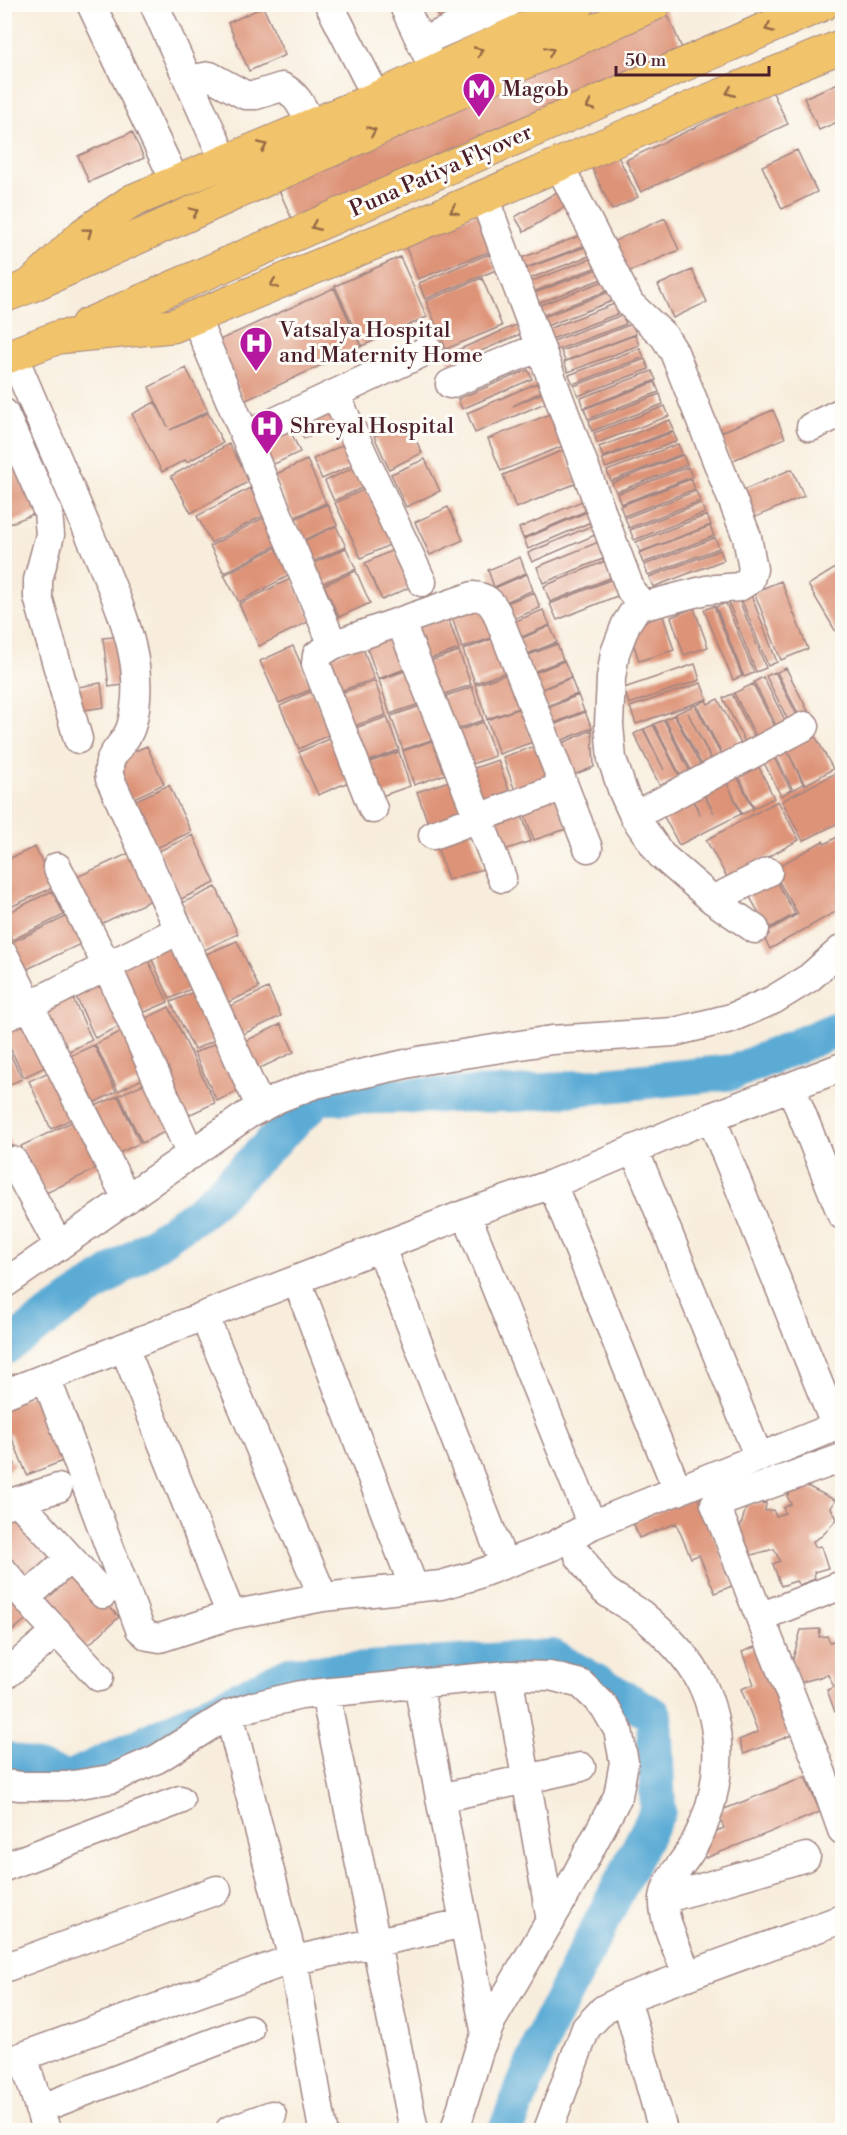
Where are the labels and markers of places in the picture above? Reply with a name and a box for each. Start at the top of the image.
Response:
metro station icon: Magob [461,71,497,118]
place label: Magob [502,76,569,103]
place label: Vatsalya Hospital and Maternity Home [278,317,483,369]
hospital icon: Vatsalya Hospital and Maternity Home [238,325,274,372]
hospital icon: Shreyal Hospital [249,408,285,455]
place label: Shreyal Hospital [290,413,454,440]

